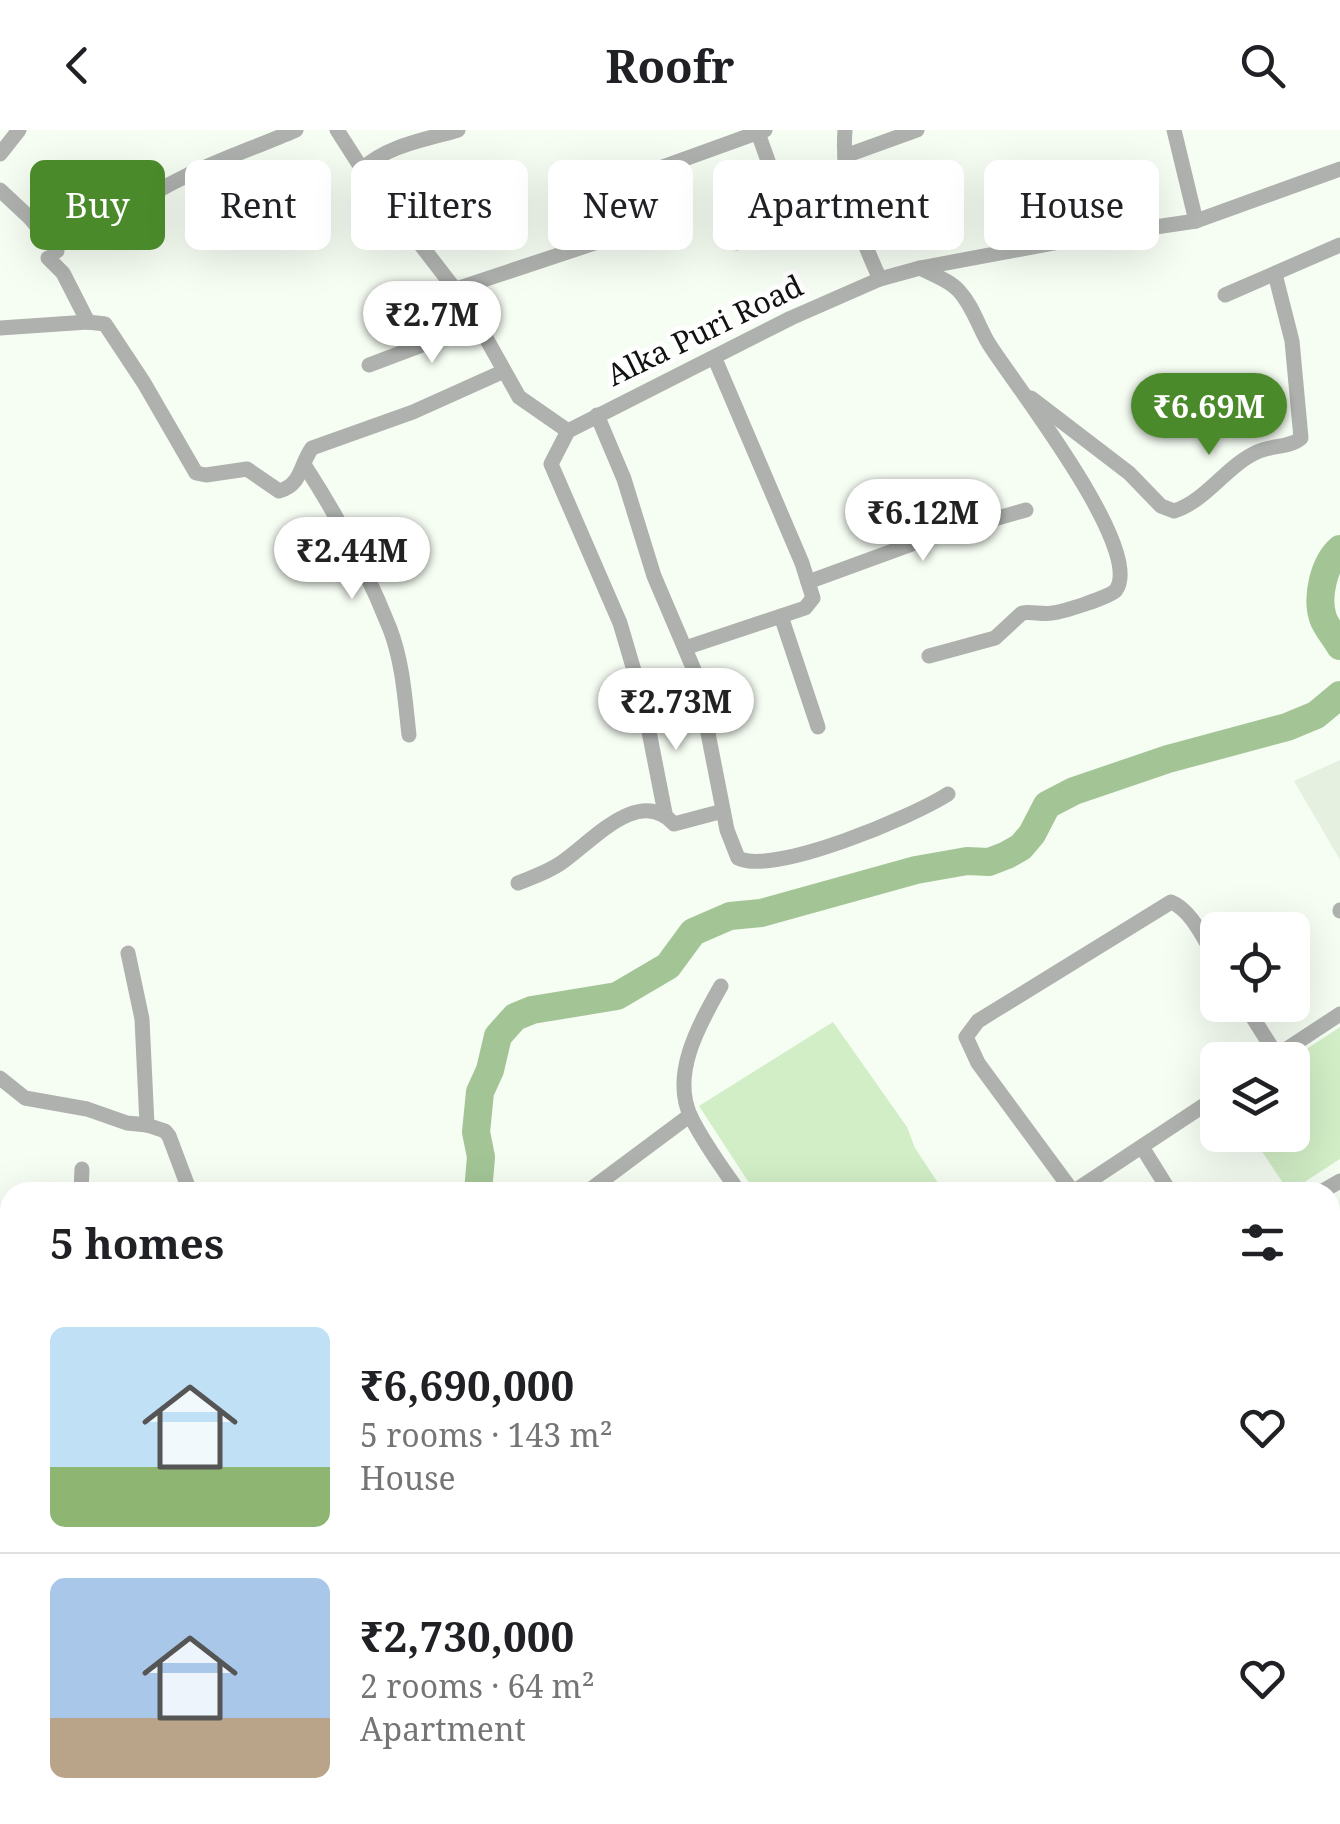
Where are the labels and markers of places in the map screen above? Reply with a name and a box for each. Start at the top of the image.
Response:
pin: ₹2.7M [362,281,502,366]
pin: ₹6.69M [1128,373,1290,458]
pin: ₹6.12M [842,479,1004,564]
pin: ₹2.44M [271,517,433,602]
pin: ₹2.73M [595,668,757,753]

